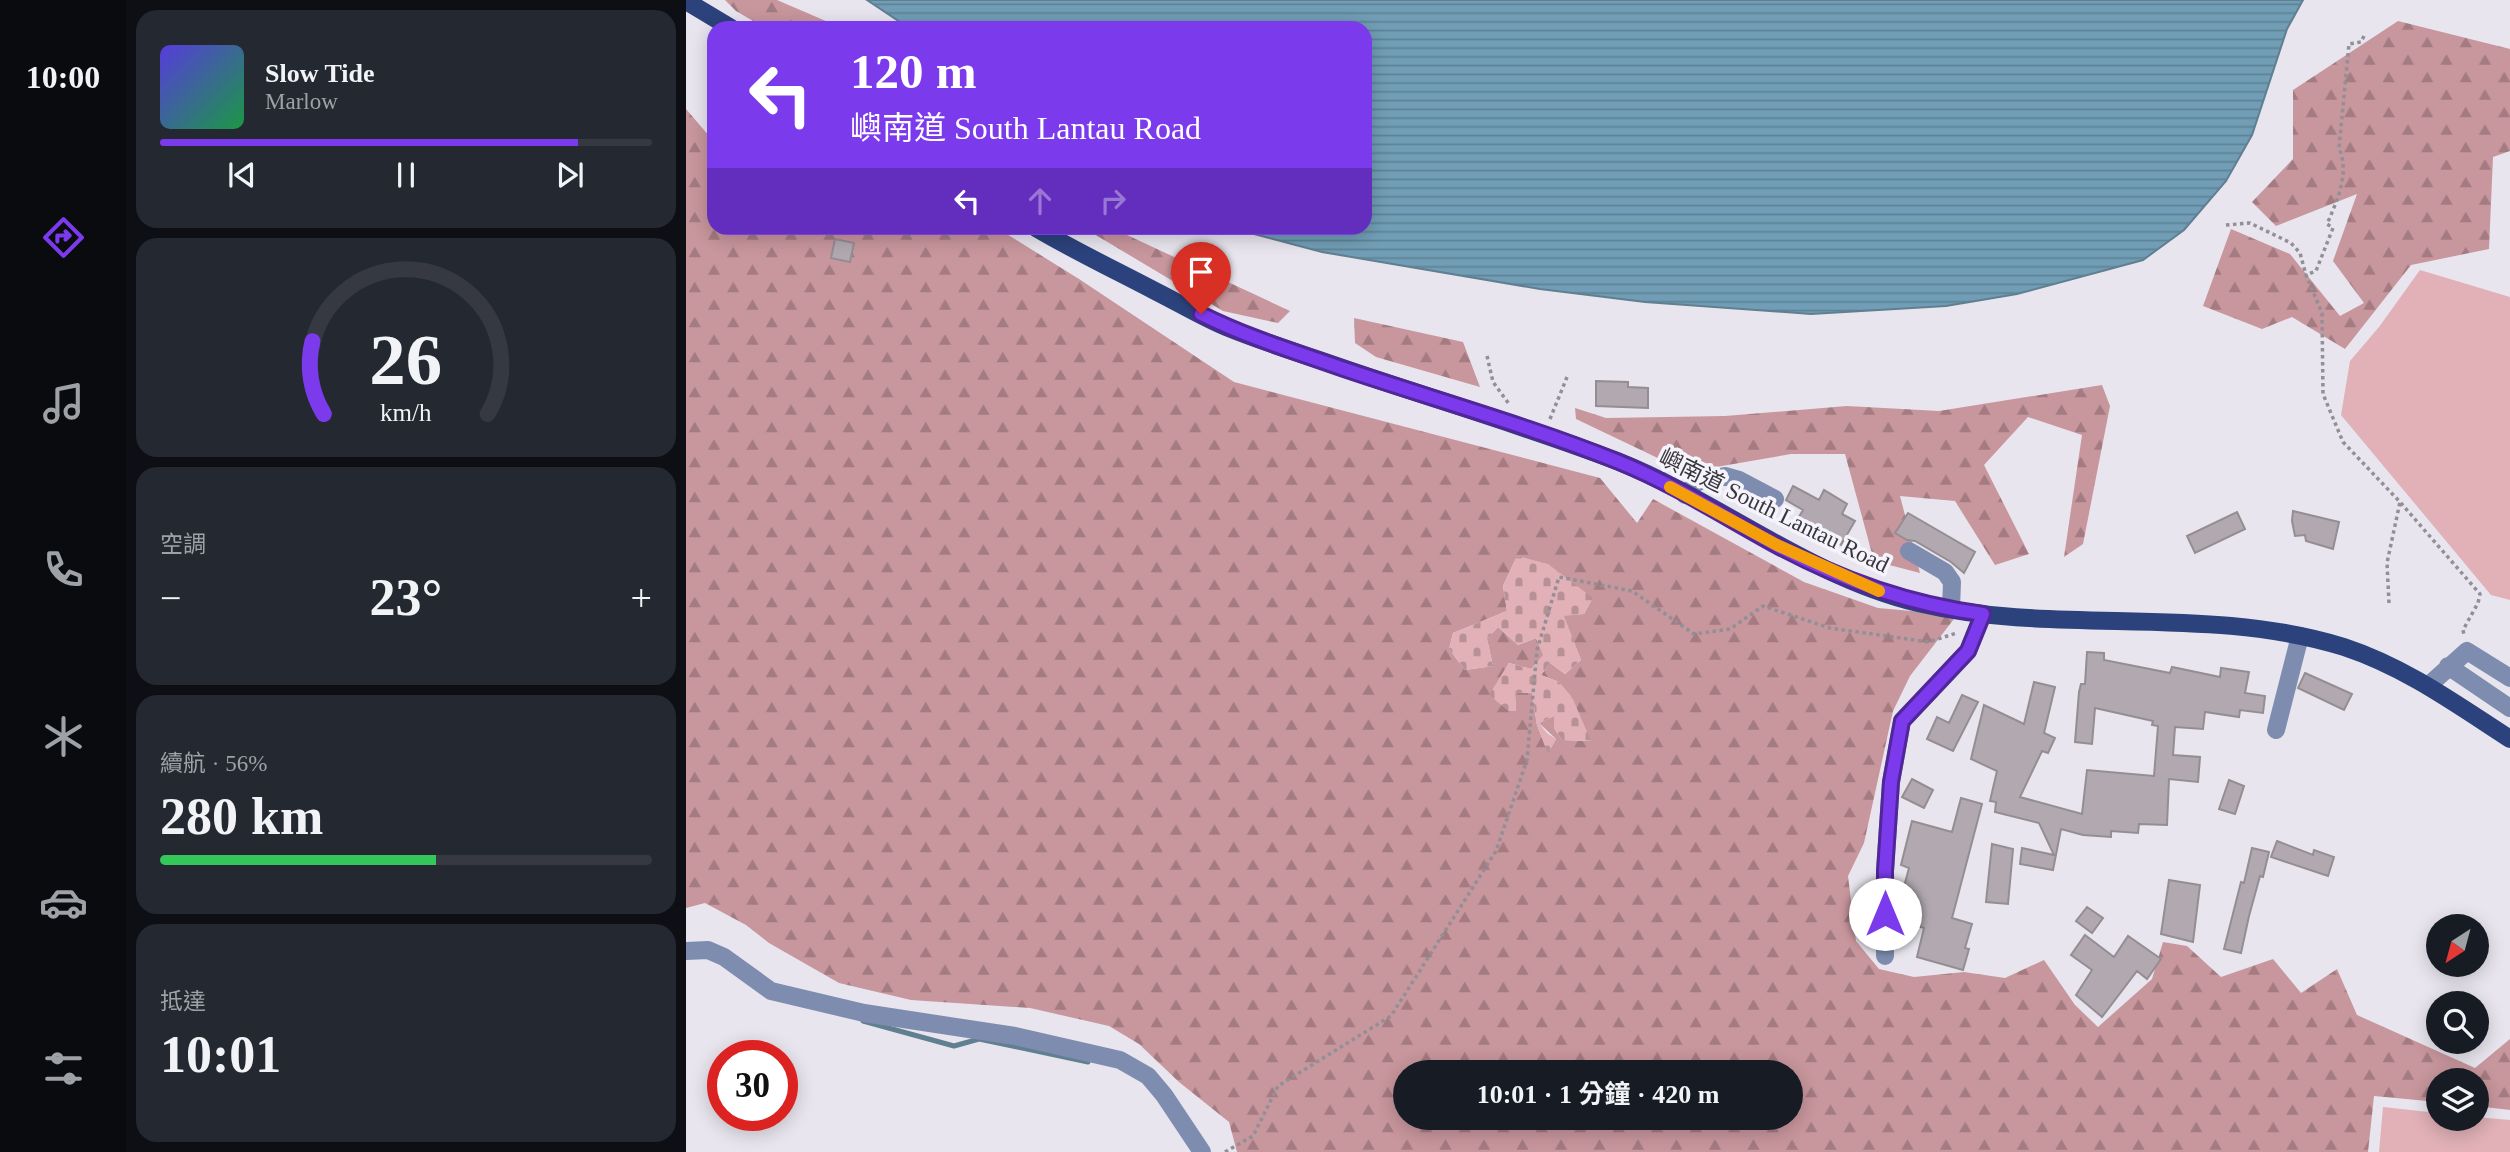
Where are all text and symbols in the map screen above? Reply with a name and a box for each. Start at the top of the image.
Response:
text: 120 m [850,44,977,99]
icon: left [735,49,826,140]
text: 10:00 [26,59,100,95]
text: Slow Tide [265,59,375,88]
text: Marlow [265,89,338,114]
text: 嶼南道 South Lantau Road [850,110,1201,146]
icon: previous [223,156,261,194]
icon: pause [387,156,425,194]
icon: next [551,156,589,194]
icon: left [948,182,986,220]
icon: ahead [1021,182,1059,220]
icon: right [1094,182,1132,220]
icon: directions [39,213,88,262]
pin [1171,242,1231,314]
icon: arrive [1182,253,1220,291]
text: 26 [370,319,442,400]
icon: music [39,379,88,428]
text: km/h [380,398,432,425]
street label: 嶼南道 South Lantau Road [1655,444,1893,578]
text: 空調 [160,532,206,557]
icon: phone [39,545,88,594]
text: 23° [370,569,442,626]
text: − [160,577,181,619]
text: + [631,577,652,619]
icon: climate [39,712,88,761]
text: 續航 · 56% [160,751,267,776]
text: 280 km [160,788,323,845]
position arrow [1848,877,1922,951]
icon: car [39,878,88,927]
north arrow [2426,914,2488,976]
map controls [2426,914,2489,1131]
text: 抵達 [160,989,206,1014]
button: search [2426,991,2489,1054]
text: 10:01 [160,1026,281,1083]
speed limit sign: 30 [707,1040,798,1131]
icon: filters [39,1044,88,1093]
button: layers [2426,1068,2489,1131]
text: 10:01 · 1 分鐘 · 420 m [1477,1080,1719,1109]

